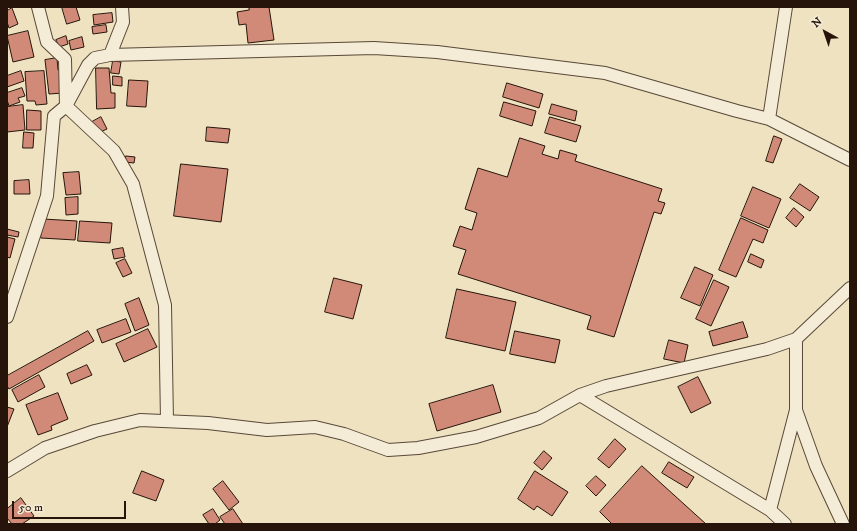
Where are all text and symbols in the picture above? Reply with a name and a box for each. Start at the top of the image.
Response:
north arrow [805,12,845,52]
text: N [809,15,825,31]
scale bar [14,493,128,519]
text: 50 m [19,500,43,515]

